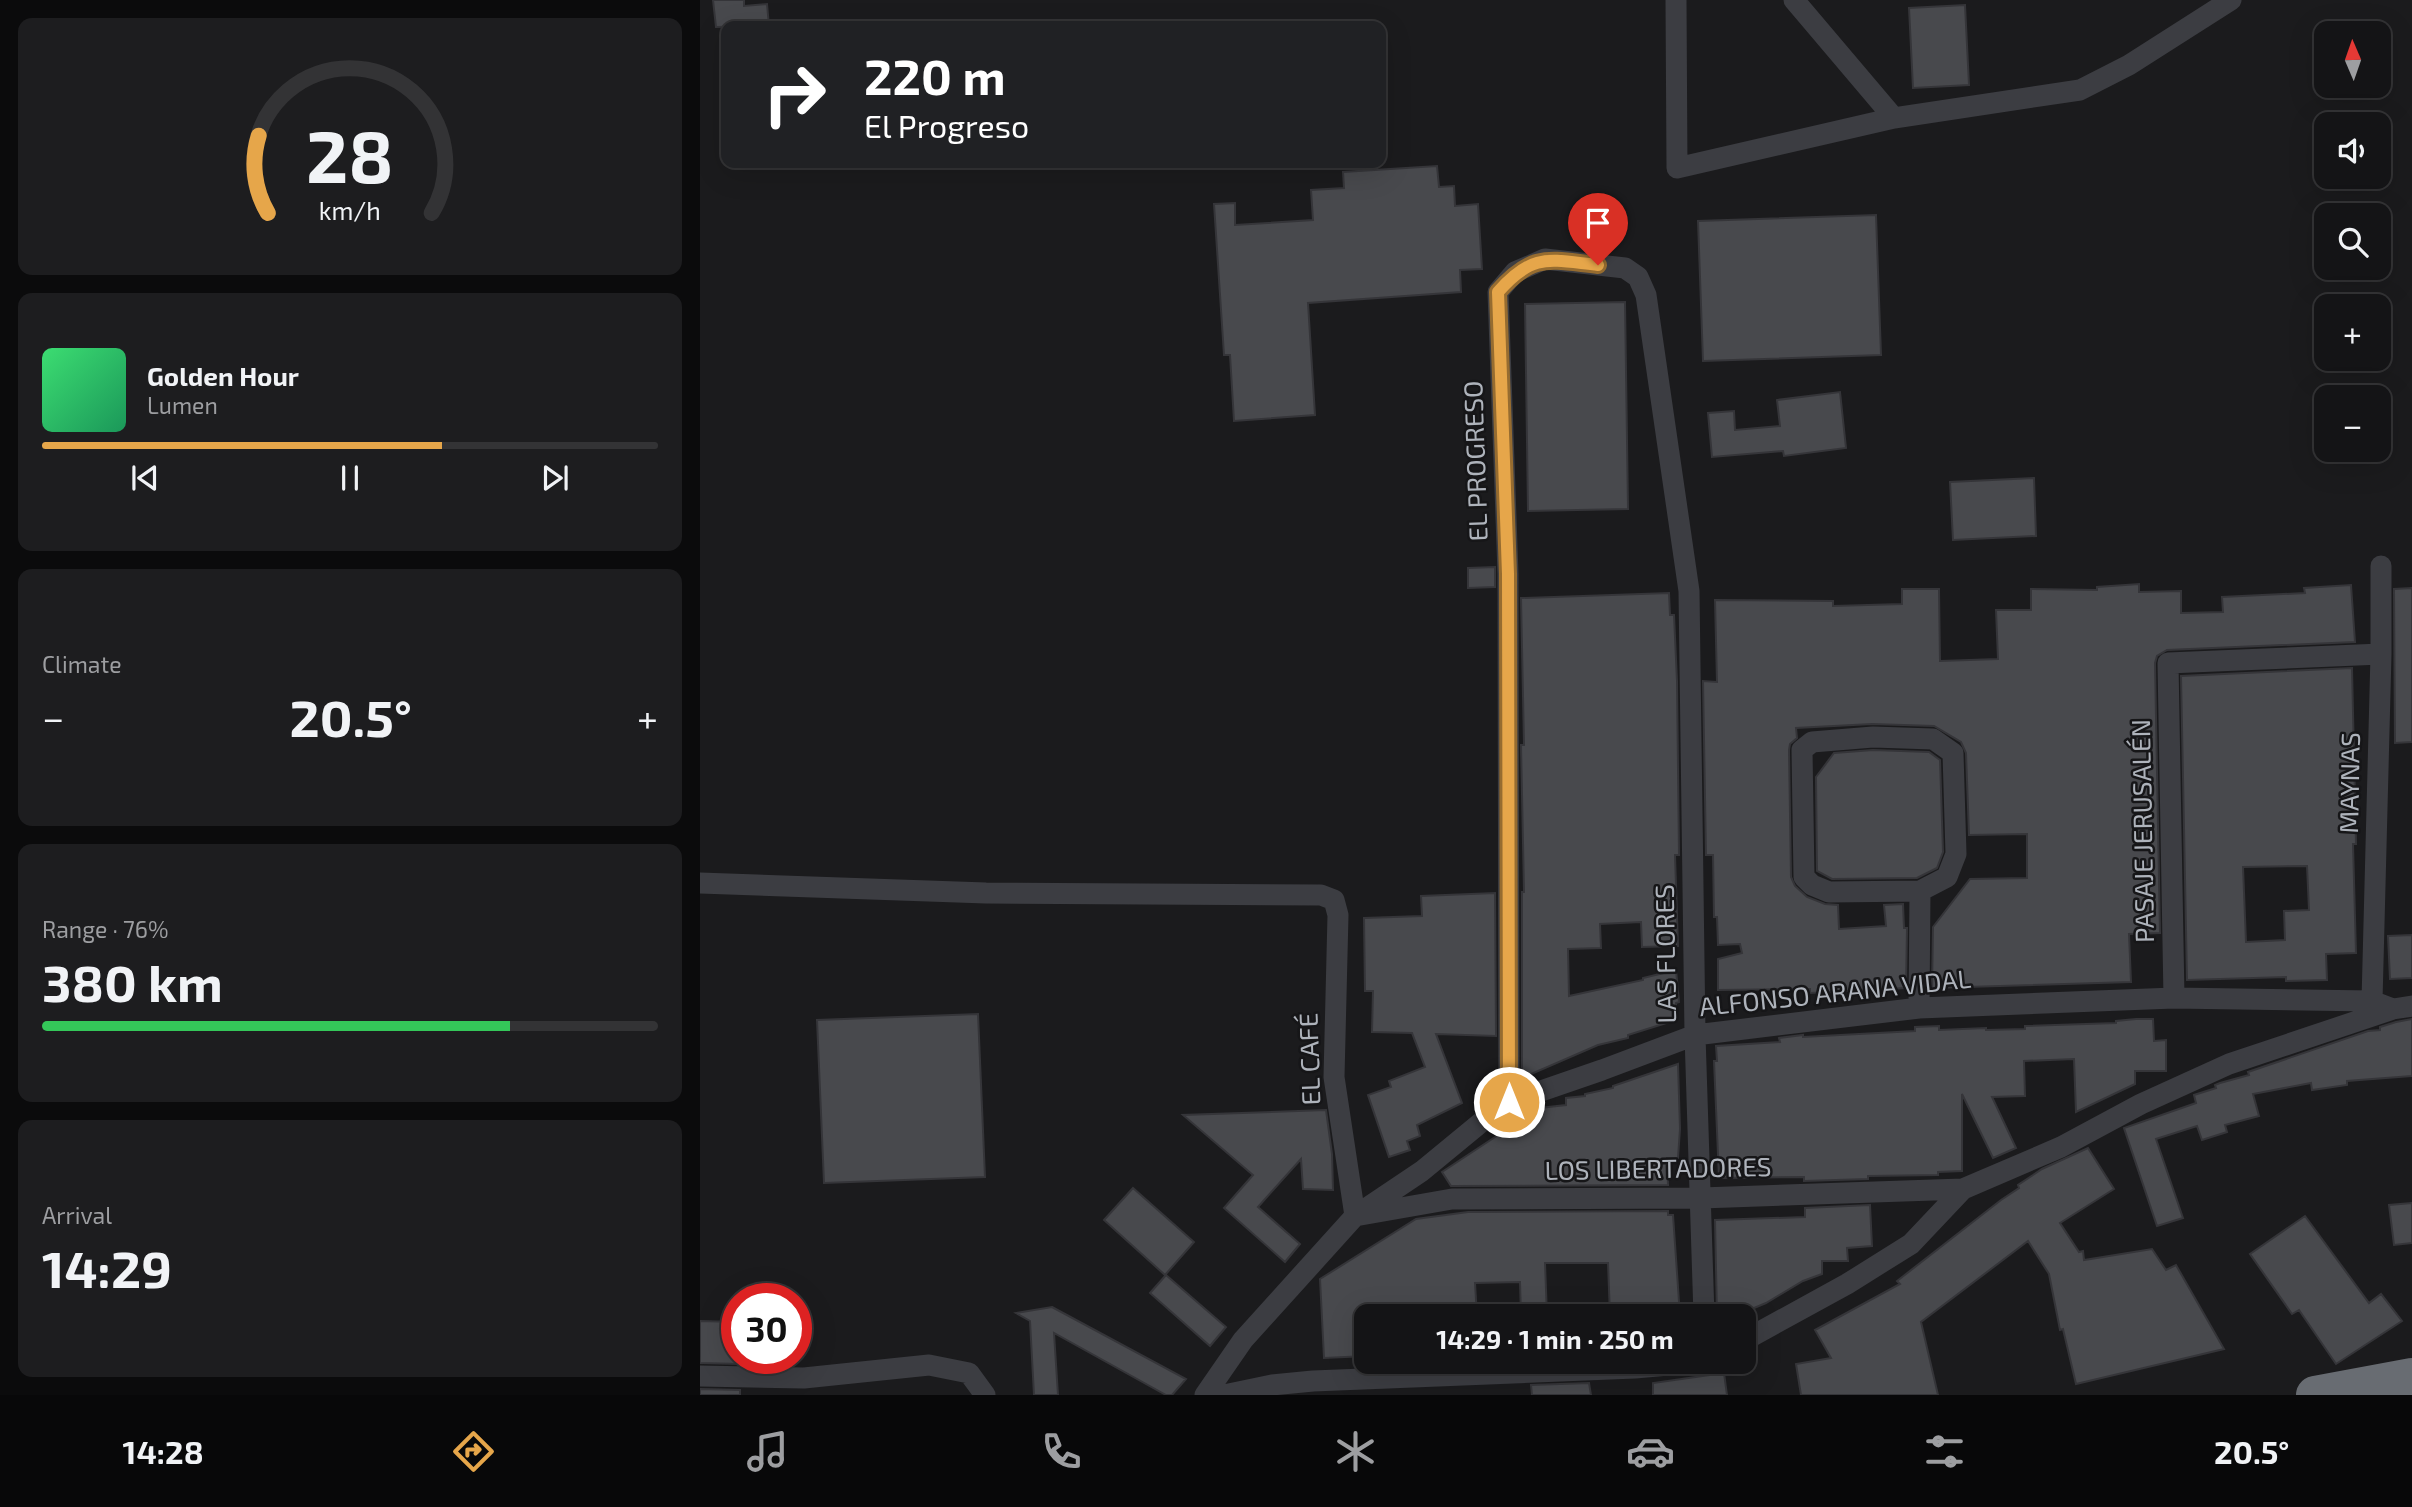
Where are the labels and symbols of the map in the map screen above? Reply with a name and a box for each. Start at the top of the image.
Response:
north arrow [2314,21,2390,98]
pin [1568,193,1628,265]
street label: EL PROGRESO [1456,380,1493,542]
street label: PASAJE JERUSALÉN [2124,719,2159,943]
street label: MAYNAS [2332,732,2365,834]
street label: LAS FLORES [1648,884,1681,1024]
street label: ALFONSO ARANA VIDAL [1697,962,1972,1021]
street label: EL CAFÉ [1291,1012,1326,1106]
position arrow [1472,1065,1546,1139]
street label: LOS LIBERTADORES [1544,1150,1772,1185]
speed limit sign: 30 [721,1283,812,1374]

